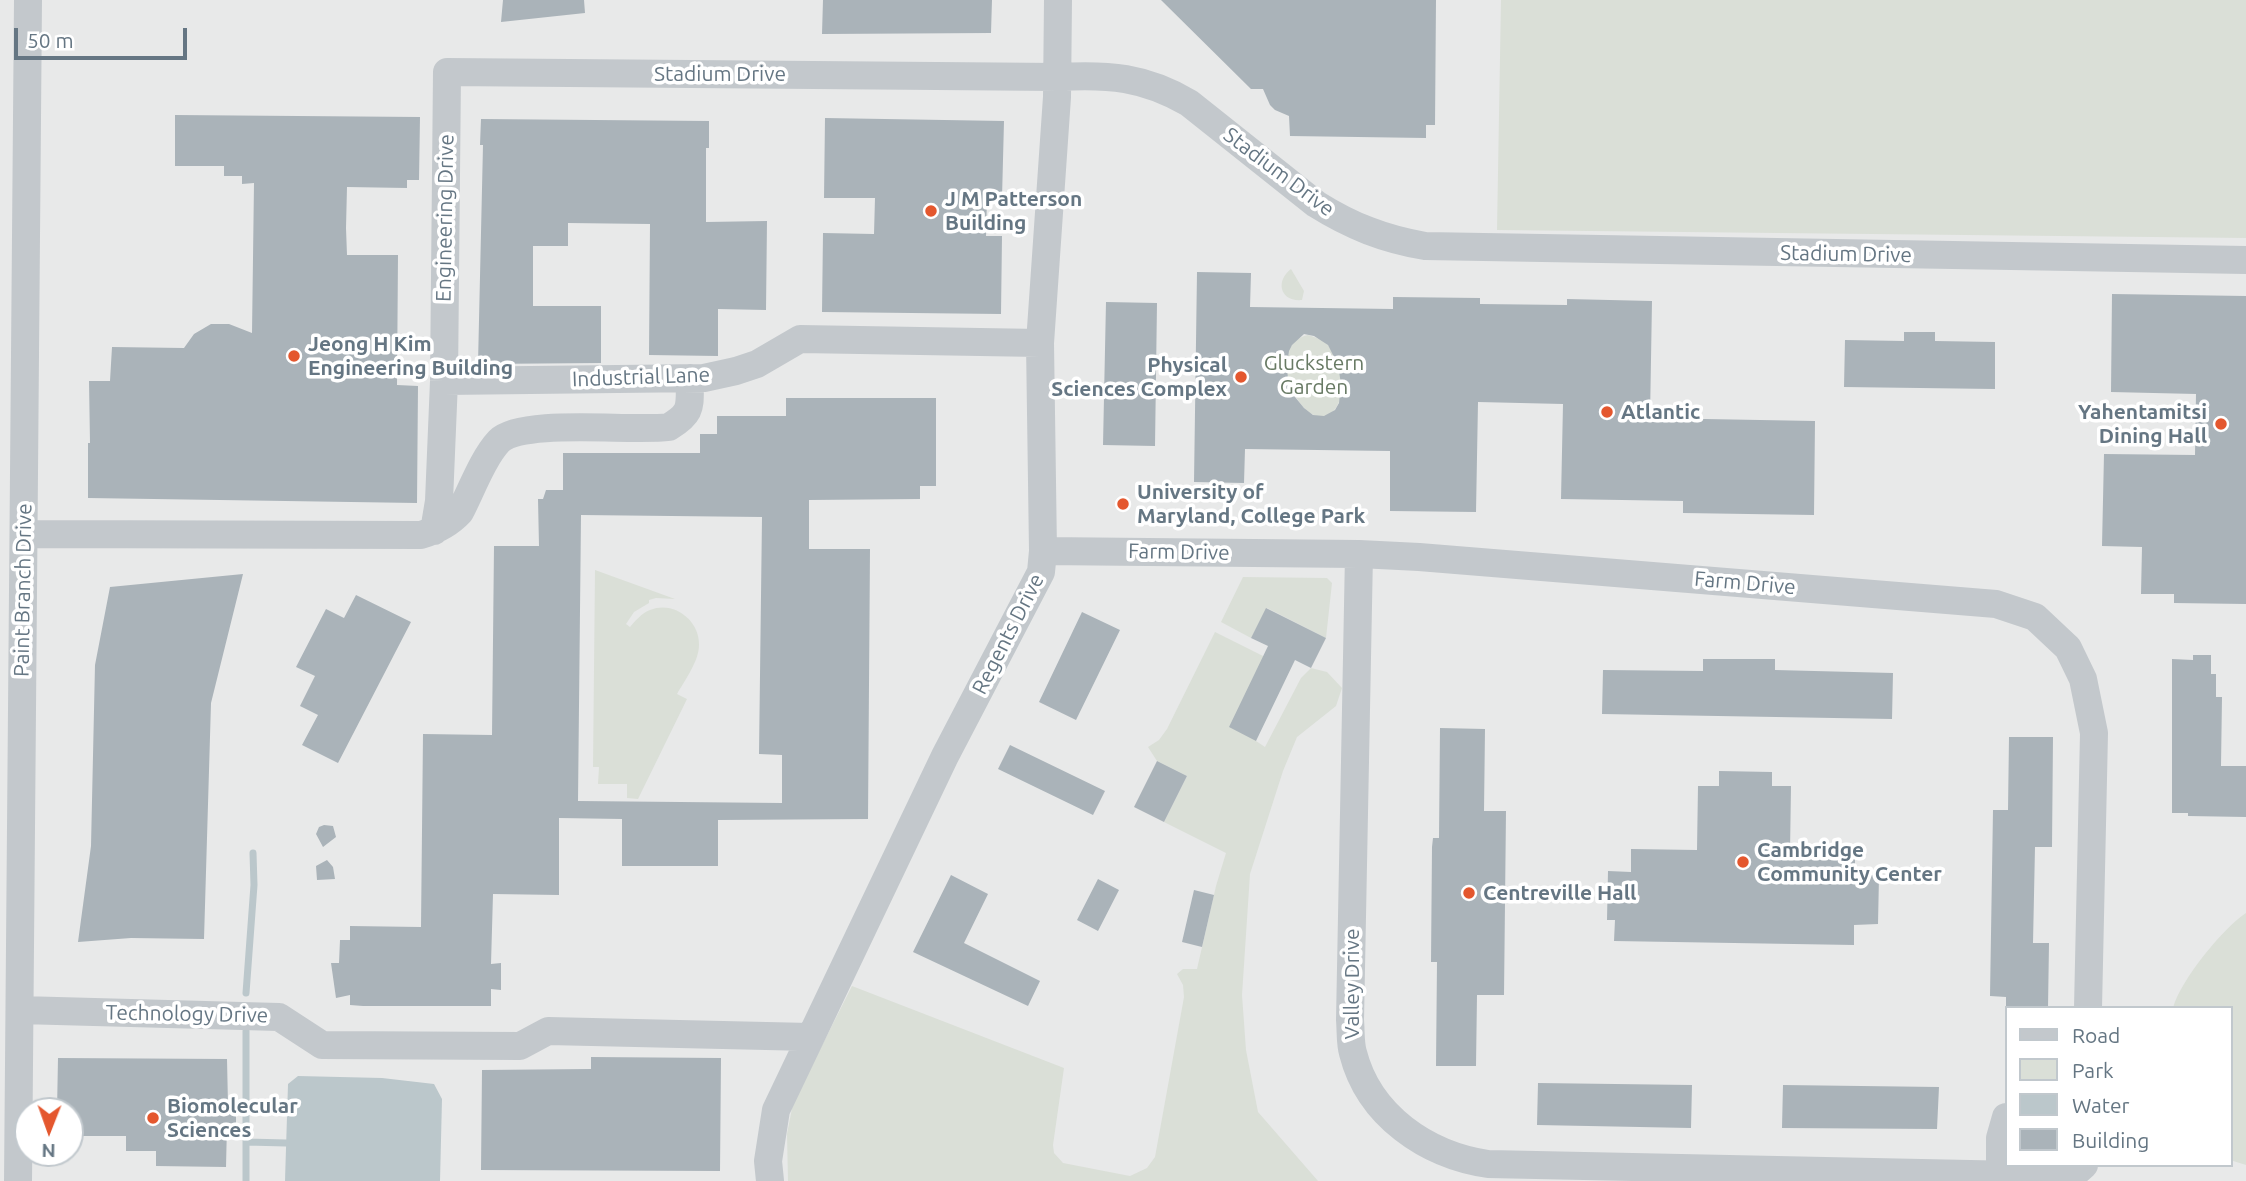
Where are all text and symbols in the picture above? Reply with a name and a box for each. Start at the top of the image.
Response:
scale bar [18,14,191,58]
text: 50 m [27,28,74,52]
street label: Stadium Drive [654,61,786,87]
street label: Stadium Drive [1219,122,1339,222]
street label: Engineering Drive [431,134,459,302]
place label: J M Patterson Building [945,186,1082,236]
marker: J M Patterson Building [923,203,939,219]
street label: Stadium Drive [1780,240,1912,268]
place label: Jeong H Kim Engineering Building [308,331,513,381]
marker: Jeong H Kim Engineering Building [286,348,302,364]
park label: Gluckstern Garden [1264,350,1364,400]
place label: Physical Sciences Complex [1051,352,1227,402]
street label: Industrial Lane [571,362,711,392]
marker: Physical Sciences Complex [1233,369,1249,385]
place label: Atlantic [1621,399,1700,425]
place label: Yahentamitsi Dining Hall [2078,399,2207,449]
marker: Atlantic [1599,404,1615,420]
marker: Yahentamitsi Dining Hall [2213,416,2229,432]
place label: University of Maryland, College Park [1137,479,1365,529]
marker: University of Maryland, College Park [1115,496,1131,512]
street label: Paint Branch Drive [9,503,37,677]
street label: Farm Drive [1128,539,1230,565]
street label: Farm Drive [1693,566,1797,600]
street label: Regents Drive [967,569,1049,699]
place label: Cambridge Community Center [1757,837,1942,887]
marker: Cambridge Community Center [1735,854,1751,870]
place label: Centreville Hall [1483,880,1636,906]
marker: Centreville Hall [1461,885,1477,901]
street label: Valley Drive [1339,929,1365,1039]
street label: Technology Drive [105,1000,269,1028]
legend [2004,1006,2232,1167]
text: Road [2072,1023,2120,1047]
text: Park [2072,1058,2114,1082]
place label: Biomolecular Sciences [167,1093,298,1143]
text: Water [2072,1093,2130,1117]
north arrow [14,1097,84,1167]
marker: Biomolecular Sciences [145,1110,161,1126]
text: Building [2072,1128,2149,1152]
text: N [41,1140,56,1162]

